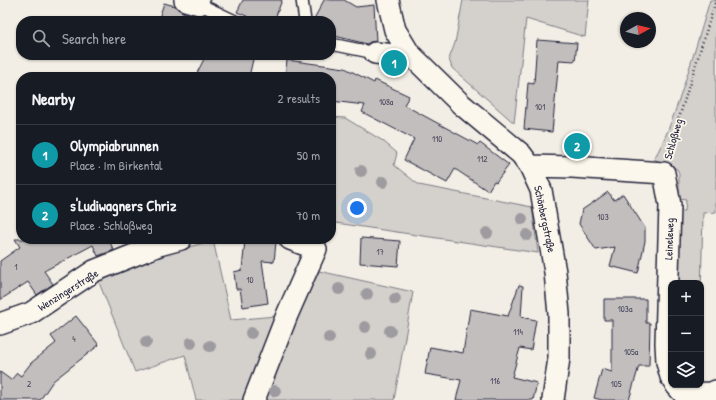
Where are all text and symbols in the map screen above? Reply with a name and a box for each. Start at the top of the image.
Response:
north arrow [620,12,656,48]
search box [16,16,336,60]
icon: search [30,27,52,49]
text: Search here [62,28,126,49]
pin: 1 [381,48,407,78]
text: Nearby [32,87,75,110]
text: 2 results [278,89,320,107]
house number: 108a [379,96,394,108]
house number: 101 [535,101,545,113]
street label: Schloßweg [661,117,685,161]
pin: 2 [564,131,590,161]
house number: 110 [432,133,442,145]
text: Olympiabrunnen [70,135,159,156]
text: 1 [43,146,47,164]
text: 50 m [297,146,320,164]
house number: 112 [477,153,488,165]
text: Place · Im Birkental [70,156,162,174]
street label: Schönbergstraße [531,184,559,254]
text: s'Ludiwagners Chriz [70,195,176,216]
your location [347,198,367,218]
text: 2 [42,206,48,224]
text: 70 m [296,206,320,224]
house number: 103 [597,211,609,223]
text: Place · Schloßweg [70,216,153,234]
street label: Leineleweg [661,218,677,260]
house number: 17 [376,246,384,258]
house number: 1 [14,261,18,273]
street label: Wenzingerstraße [35,266,101,314]
house number: 10 [246,274,254,286]
map controls [668,280,704,388]
button: + [668,280,704,316]
house number: 103a [618,303,633,315]
button: − [668,316,704,352]
house number: 114 [513,326,524,338]
house number: 4 [72,333,76,345]
house number: 105a [624,346,639,358]
button: layers [668,352,704,388]
house number: 116 [490,375,500,387]
house number: 2 [27,378,32,390]
house number: 105 [610,378,622,390]

